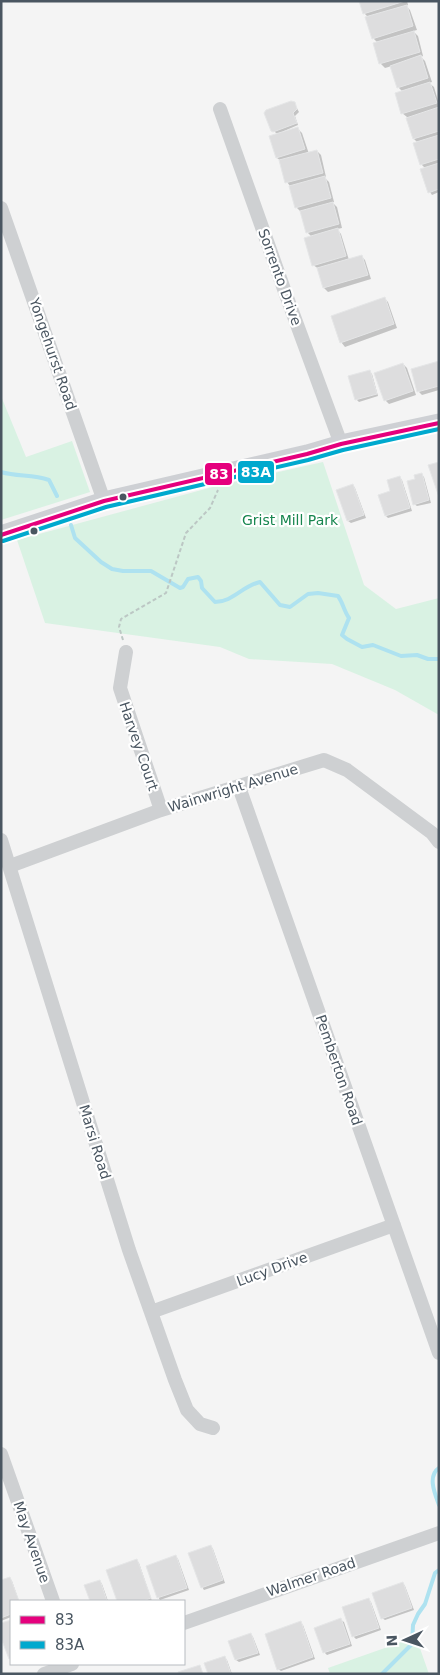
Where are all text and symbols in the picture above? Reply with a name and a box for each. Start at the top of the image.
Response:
street label: Sorrento Drive [255,226,305,328]
street label: Yongehurst Road [26,295,80,412]
line badge: 83A [237,460,275,484]
line badge: 83 [204,462,233,486]
text: 83A [241,464,271,480]
text: 83 [209,466,229,482]
unlabelled marker [118,492,128,502]
park label: Grist Mill Park [242,512,339,528]
unlabelled marker [29,526,39,536]
street label: Harvey Court [116,699,162,793]
street label: Wainwright Avenue [166,761,300,815]
street label: Pemberton Road [313,1013,365,1127]
street label: Marsi Road [76,1103,114,1181]
street label: Lucy Drive [234,1249,310,1289]
street label: May Avenue [11,1499,53,1585]
street label: Walmer Road [264,1554,358,1600]
legend [10,1600,185,1665]
text: 83 [55,1611,74,1629]
north arrow [380,1615,430,1665]
text: N [384,1634,400,1647]
text: 83A [55,1636,85,1654]

